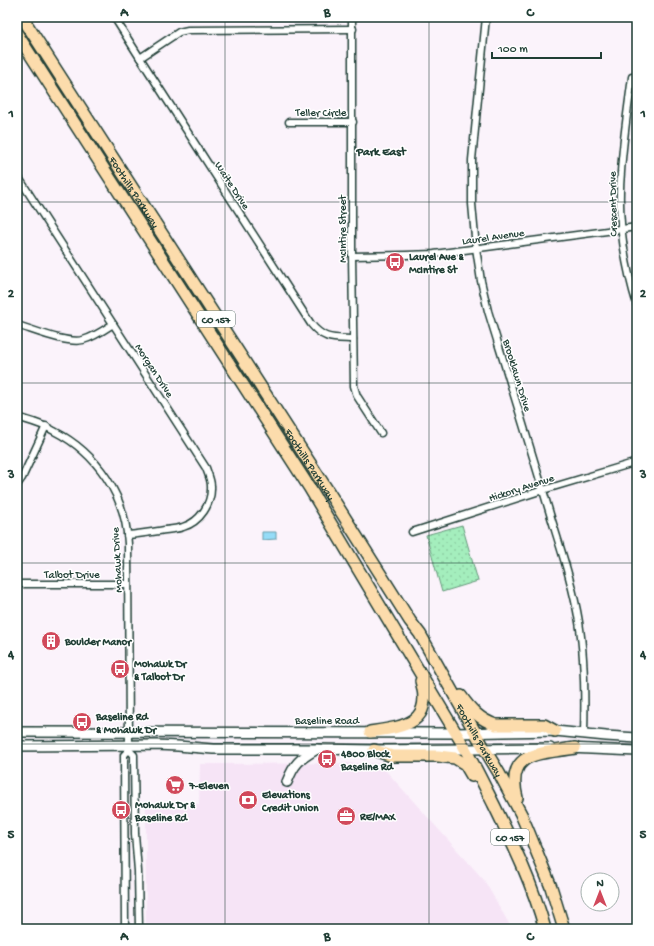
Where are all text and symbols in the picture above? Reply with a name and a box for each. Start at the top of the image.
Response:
text: A [119,6,129,21]
text: B [323,6,332,21]
text: C [525,6,535,21]
scale bar [492,34,601,60]
text: 100 m [497,43,528,57]
text: 1 [7,107,14,122]
text: 1 [639,107,646,122]
street label: Teller Circle [294,108,347,120]
district label: Park East [355,146,407,160]
street label: Foothills Parkway [105,154,161,231]
street label: Waite Drive [211,160,251,213]
street label: Crescent Drive [607,171,621,237]
street label: McIntire Street [338,194,350,263]
street label: Laurel Avenue [461,228,526,248]
bus stop icon: Laurel Ave & McIntire St [384,251,406,273]
place label: Laurel Ave & McIntire St [409,252,465,277]
text: 2 [8,287,15,302]
text: 2 [640,287,647,302]
road number: CO 157 [197,311,235,327]
street label: Brooklawn Drive [499,337,533,413]
street label: Morgan Drive [132,342,175,400]
street label: Foothills Parkway [281,426,337,503]
text: 3 [7,468,15,483]
text: 3 [639,468,647,483]
street label: Hickory Avenue [487,473,556,505]
street label: Mohawk Drive [110,527,126,593]
street label: Talbot Drive [43,570,100,582]
building icon: Boulder Manor [40,630,62,652]
place label: Boulder Manor [64,637,132,649]
text: 4 [7,648,15,663]
text: 4 [639,648,647,663]
bus stop icon: Mohawk Dr & Talbot Dr [109,658,131,680]
place label: Mohawk Dr & Talbot Dr [134,659,188,684]
street label: Foothills Parkway [452,701,504,780]
bus stop icon: Baseline Rd & Mohawk Dr [71,711,93,733]
place label: Baseline Rd & Mohawk Dr [95,712,157,737]
street label: Baseline Road [294,716,360,728]
bus stop icon: 4800 Block Baseline Rd [316,748,338,770]
place label: 4800 Block Baseline Rd [340,749,395,774]
supermarket icon: 7-Eleven [164,774,186,796]
place label: 7-Eleven [188,781,230,793]
bank icon: Elevations Credit Union [237,789,259,811]
place label: Elevations Credit Union [261,789,319,815]
bus stop icon: Mohawk Dr & Baseline Rd [110,799,132,821]
place label: Mohawk Dr & Baseline Rd [134,800,196,825]
office icon: RE/MAX [335,805,357,827]
place label: RE/MAX [359,812,396,824]
text: 5 [8,828,15,843]
text: 5 [640,828,647,843]
road number: CO 157 [491,829,529,845]
north arrow [580,872,620,912]
text: N [596,878,604,890]
text: A [119,930,129,945]
text: B [323,930,332,945]
text: C [525,930,535,945]

